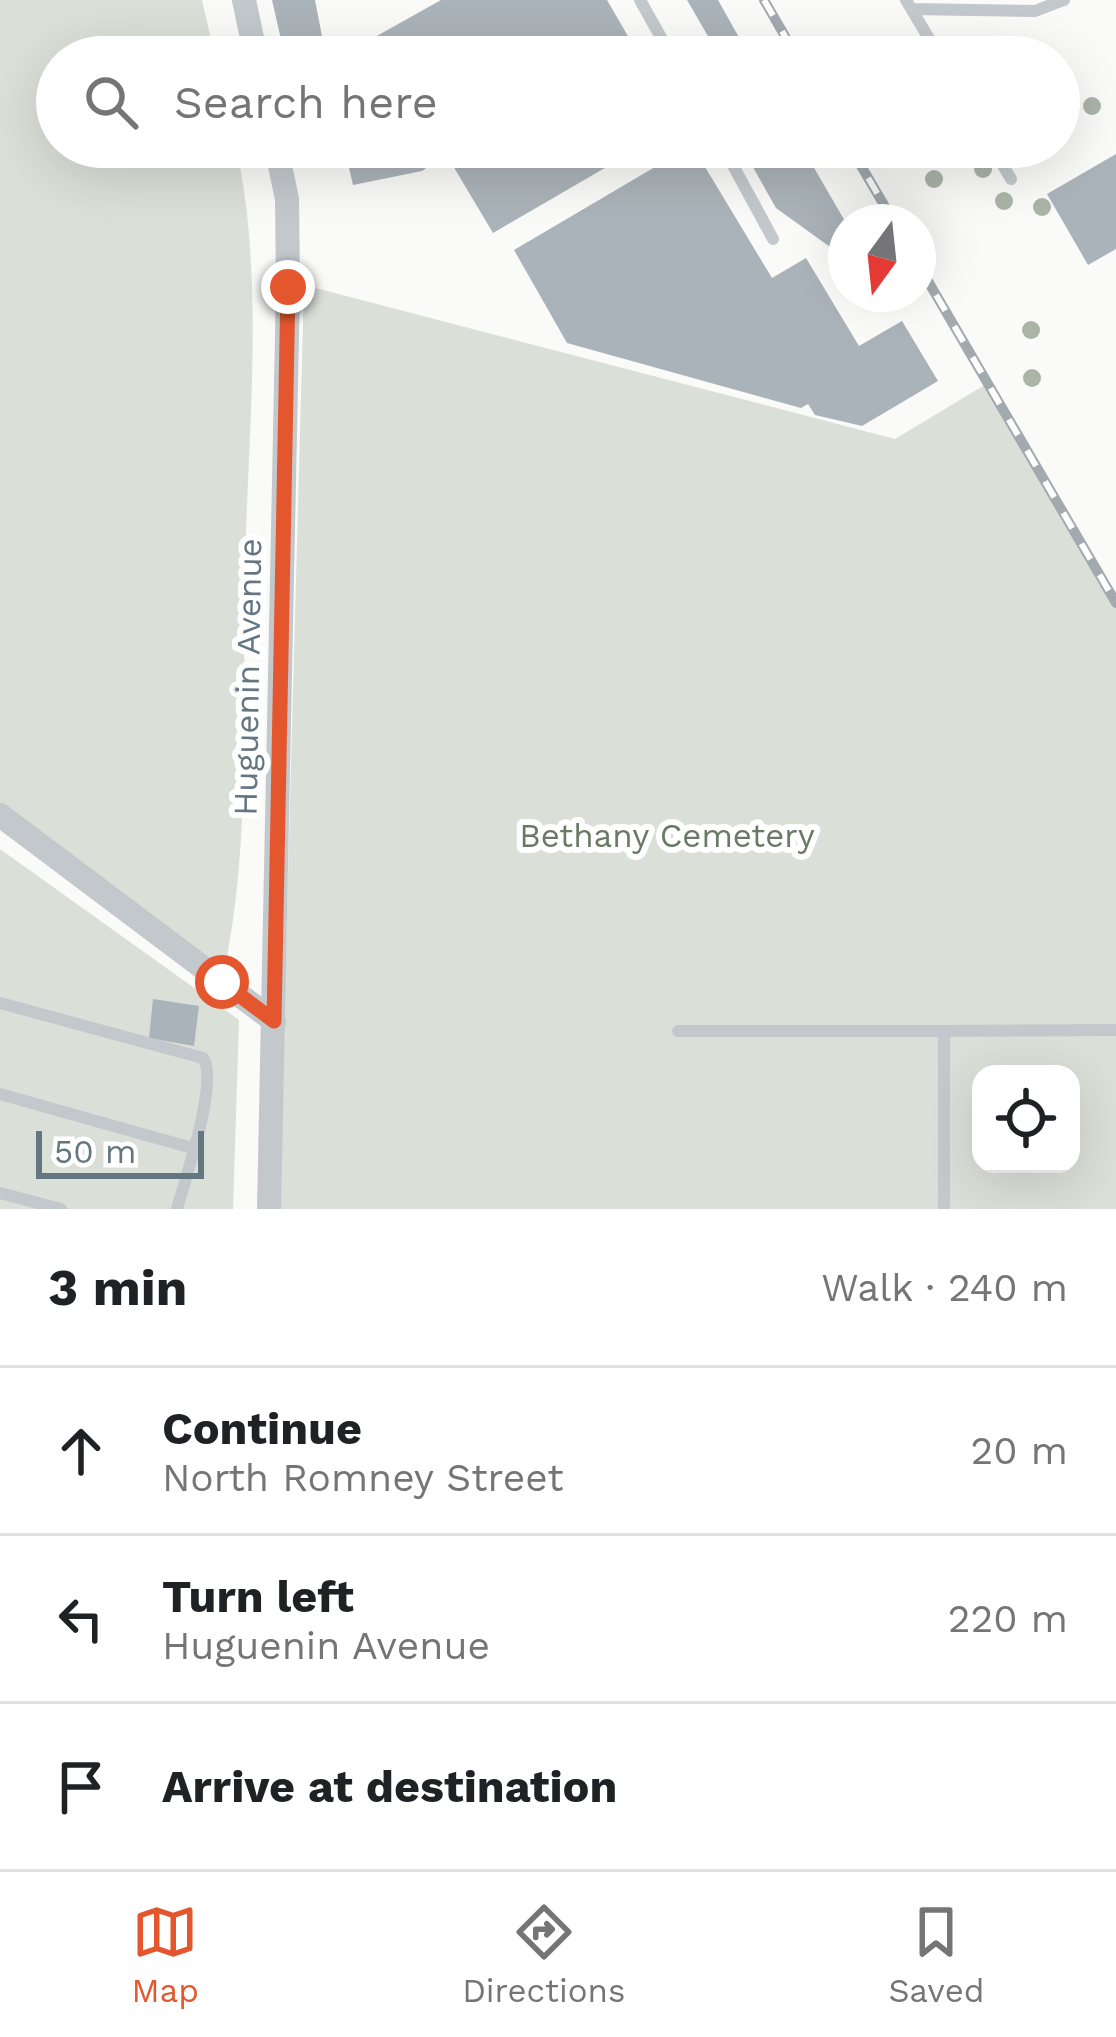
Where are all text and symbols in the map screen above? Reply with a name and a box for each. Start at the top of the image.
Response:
search box [36,36,1080,168]
icon: search [78,69,144,135]
text: Search here [174,76,438,129]
north arrow [828,204,936,312]
route end [261,260,315,314]
street label: Huguenin Avenue [226,538,269,816]
park label: Bethany Cemetery [519,816,815,855]
route start [195,955,249,1009]
map controls [972,1065,1080,1173]
button: locate [972,1065,1080,1173]
scale bar [36,1125,204,1178]
text: 50 m [54,1132,136,1171]
text: 3 min [48,1258,187,1317]
text: Walk · 240 m [821,1265,1068,1310]
text: Continue [162,1402,362,1455]
icon: ahead [48,1418,114,1484]
text: 20 m [971,1428,1068,1473]
text: North Romney Street [162,1455,564,1500]
text: Turn left [162,1570,354,1623]
icon: left [48,1586,114,1652]
text: 220 m [948,1596,1068,1641]
text: Huguenin Avenue [162,1623,490,1668]
icon: arrive [48,1754,114,1820]
text: Arrive at destination [162,1760,617,1813]
tab: Map [132,1899,199,2010]
tab: Directions [462,1899,625,2010]
tab: Saved [889,1899,984,2010]

